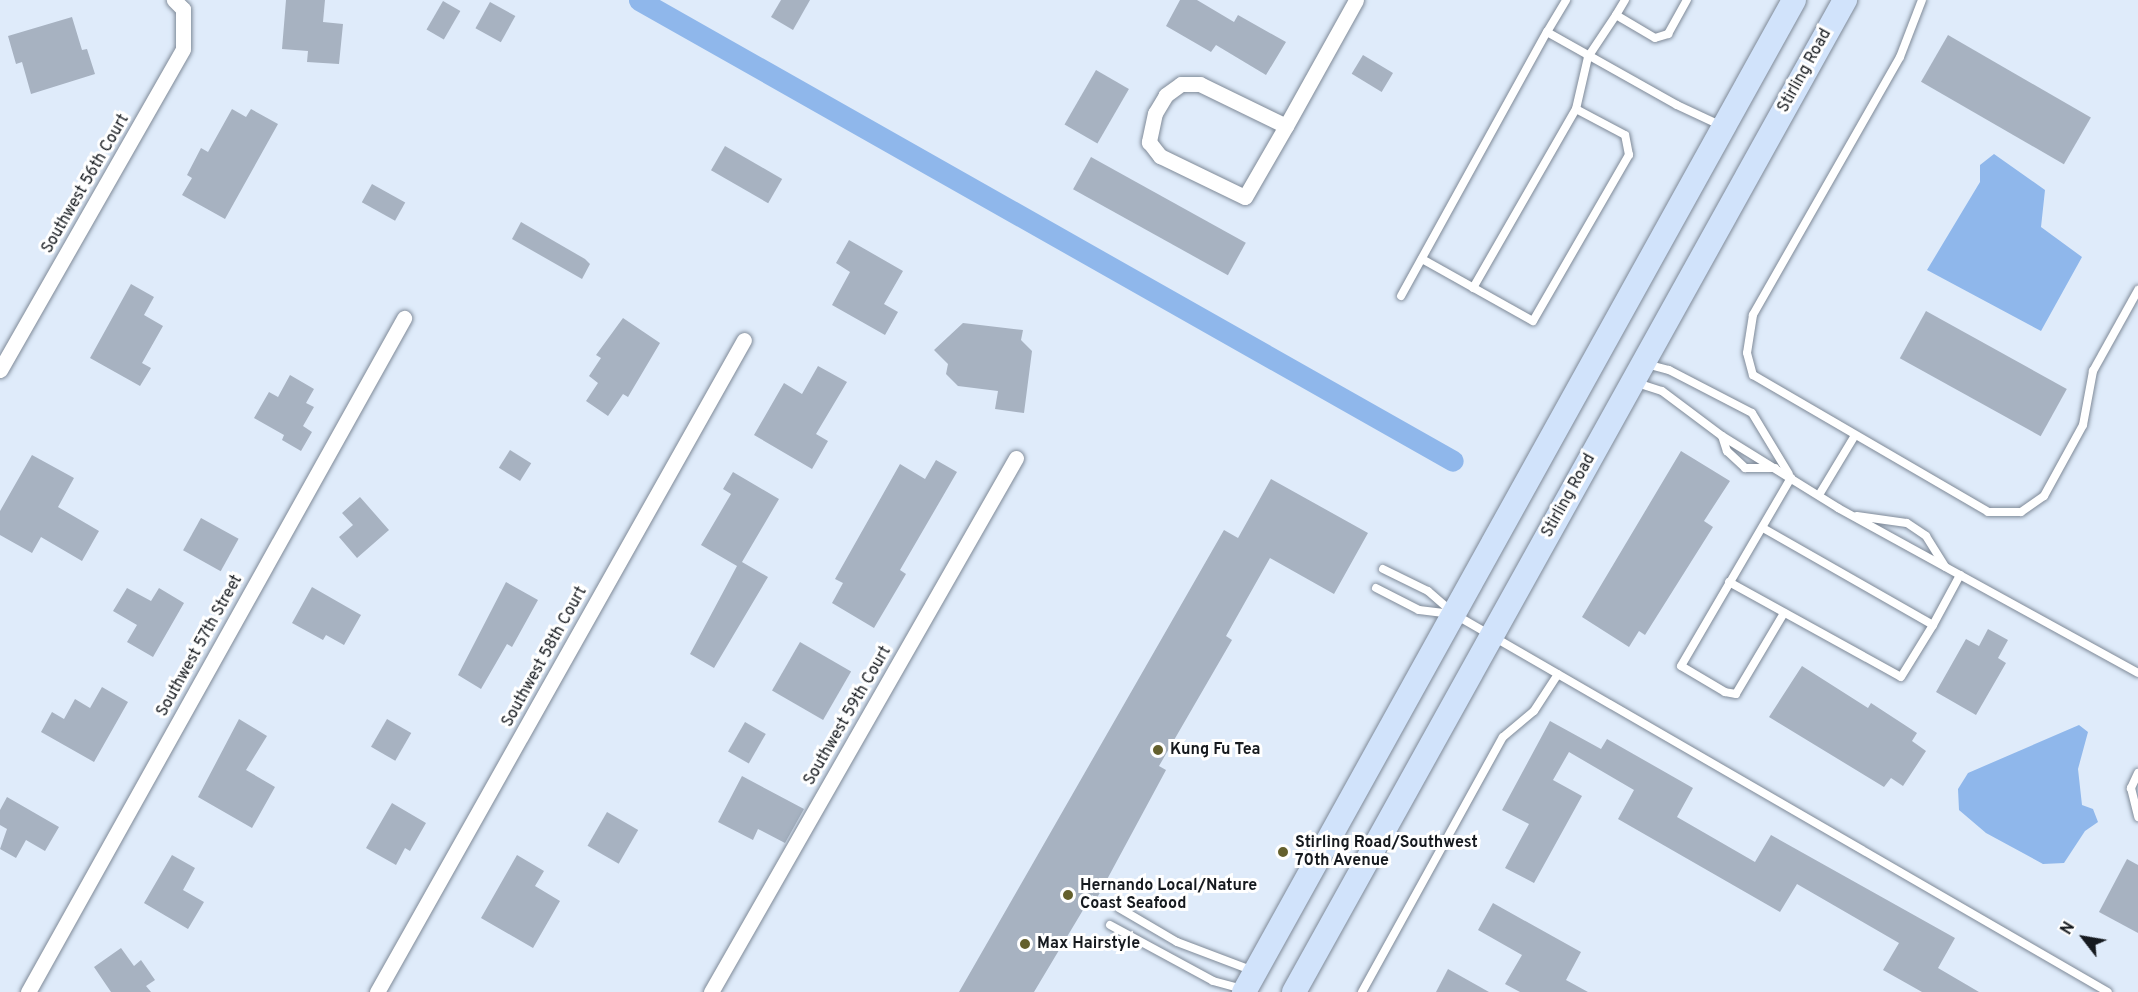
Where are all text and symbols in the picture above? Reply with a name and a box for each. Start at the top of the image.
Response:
street label: Stirling Road [1774,26,1836,116]
street label: Southwest 56th Court [38,111,134,257]
street label: Stirling Road [1538,451,1600,541]
street label: Southwest 57th Street [153,572,247,720]
street label: Southwest 58th Court [498,583,592,731]
street label: Southwest 59th Court [800,643,896,789]
place label: Kung Fu Tea [1170,740,1260,760]
marker: Kung Fu Tea [1151,743,1165,757]
place label: Stirling Road/Southwest 70th Avenue [1295,833,1478,871]
marker: Stirling Road/Southwest 70th Avenue [1276,845,1290,859]
place label: Hernando Local/Nature Coast Seafood [1080,876,1257,914]
marker: Hernando Local/Nature Coast Seafood [1061,888,1075,902]
north arrow [2054,908,2114,968]
text: N [2057,919,2080,939]
place label: Max Hairstyle [1037,934,1140,954]
marker: Max Hairstyle [1018,937,1032,951]

